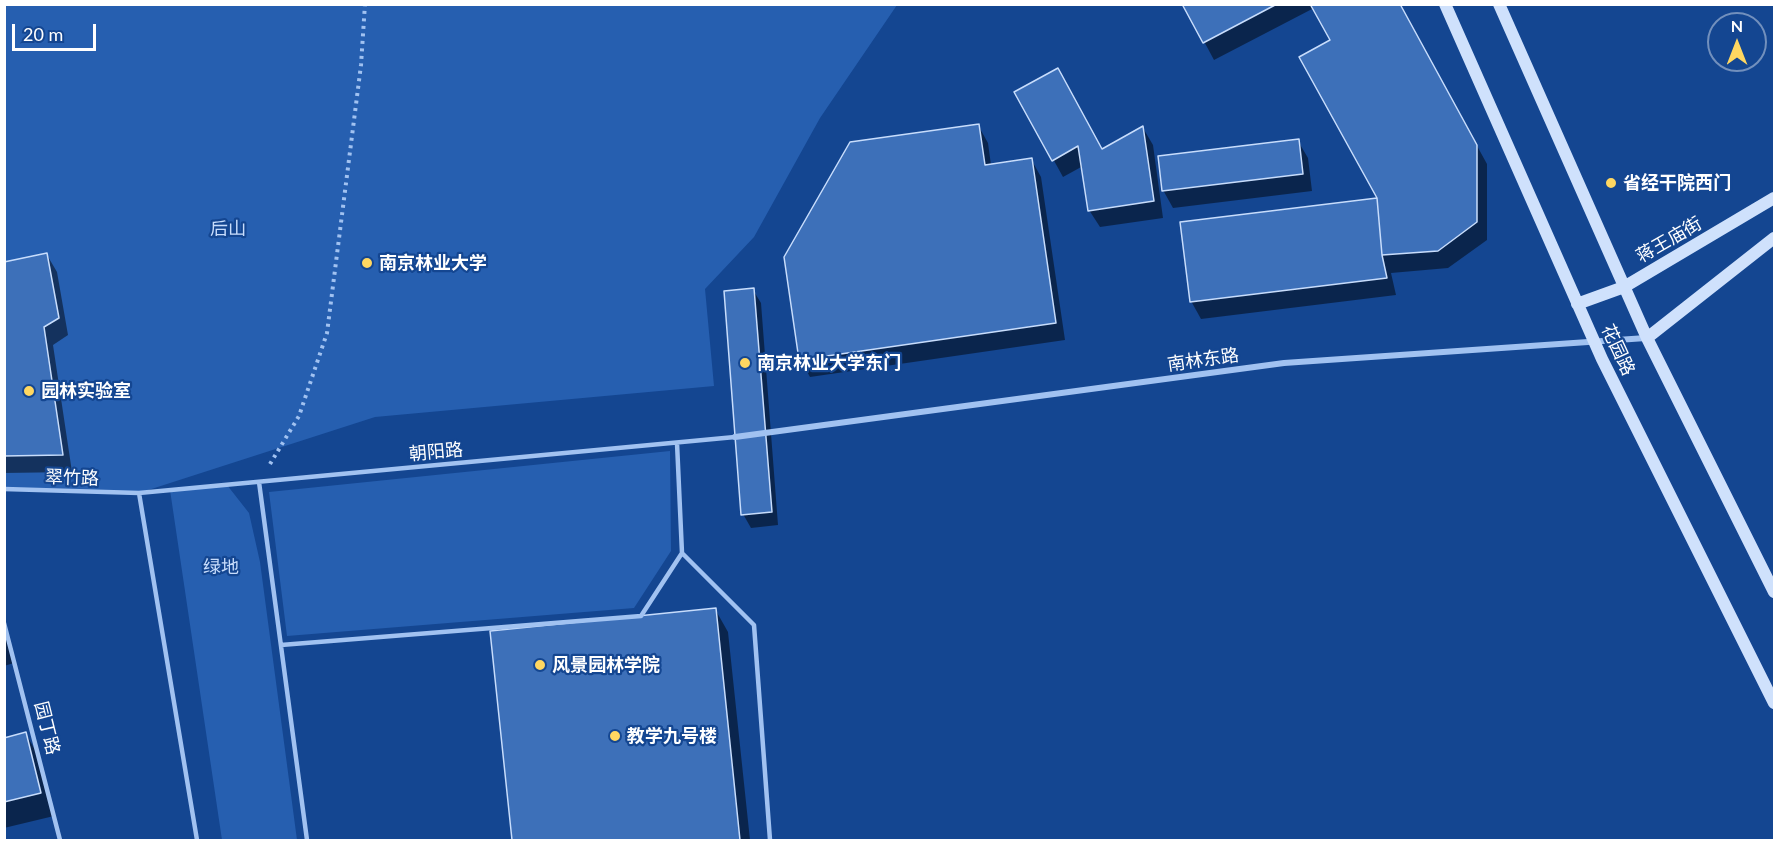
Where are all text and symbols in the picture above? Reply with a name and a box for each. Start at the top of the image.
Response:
scale bar [15,12,99,50]
north arrow [1707,12,1767,72]
text: N [1731,16,1743,35]
text: 20 m [23,23,63,45]
place label: 省经干院西门 [1623,172,1731,194]
marker: 省经干院西门 [1604,176,1618,190]
street label: 蒋王庙街 [1632,213,1706,267]
park label: 后山 [210,218,246,240]
place label: 南京林业大学 [379,252,487,274]
marker: 南京林业大学 [360,256,374,270]
street label: 花园路 [1597,321,1639,379]
street label: 南林东路 [1166,344,1240,376]
place label: 南京林业大学东门 [757,352,901,374]
marker: 南京林业大学东门 [738,356,752,370]
place label: 园林实验室 [41,380,131,402]
marker: 园林实验室 [22,384,36,398]
street label: 朝阳路 [408,439,464,465]
street label: 翠竹路 [45,466,99,490]
park label: 绿地 [203,556,239,578]
place label: 风景园林学院 [552,654,660,676]
marker: 风景园林学院 [533,658,547,672]
street label: 园丁路 [30,699,64,757]
place label: 教学九号楼 [627,725,717,747]
marker: 教学九号楼 [608,729,622,743]

